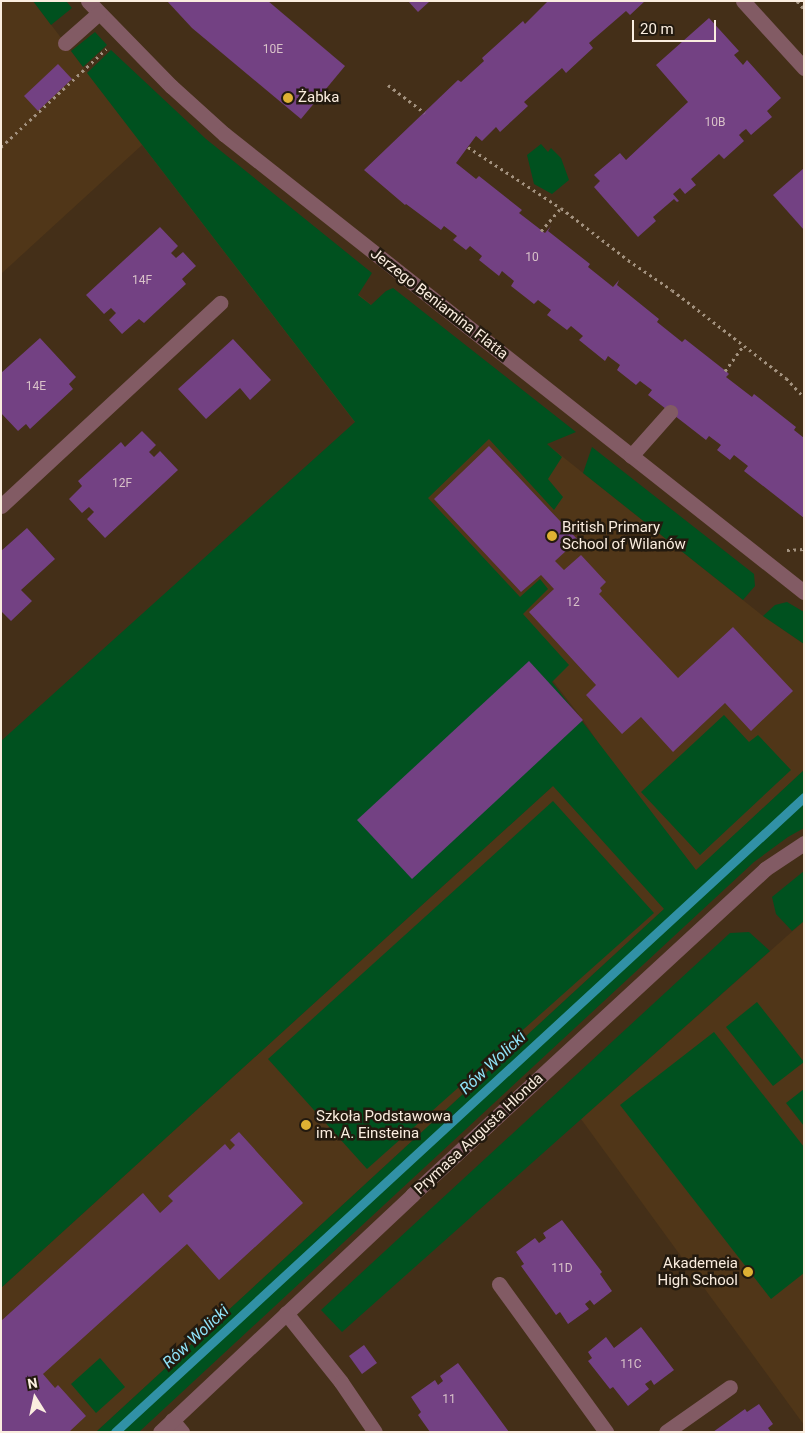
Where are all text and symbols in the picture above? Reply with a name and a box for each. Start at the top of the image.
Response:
scale bar [635,10,719,42]
text: 20 m [640,20,674,38]
house number: 10E [263,43,283,57]
place label: Żabka [298,89,339,107]
marker: Żabka [282,92,294,104]
house number: 10B [705,116,725,130]
street label: Jerzego Beniamina Flatta [367,245,511,363]
house number: 10 [525,251,539,265]
house number: 14F [132,274,152,288]
house number: 14E [26,380,46,394]
house number: 12F [112,477,132,491]
place label: British Primary School of Wilanów [562,518,686,553]
marker: British Primary School of Wilanów [546,530,558,542]
house number: 12 [566,596,580,610]
water label: Rów Wolicki [456,1027,530,1099]
street label: Prymasa Augusta Hlonda [411,1070,547,1198]
place label: Szkoła Podstawowa im. A. Einsteina [316,1107,451,1142]
marker: Szkoła Podstawowa im. A. Einsteina [300,1119,312,1131]
place label: Akademeia High School [657,1254,738,1289]
house number: 11D [551,1262,573,1276]
marker: Akademeia High School [742,1266,754,1278]
water label: Rów Wolicki [159,1301,233,1373]
house number: 11C [620,1358,642,1372]
north arrow [10,1373,60,1423]
text: N [26,1374,39,1392]
house number: 11 [442,1393,456,1407]

